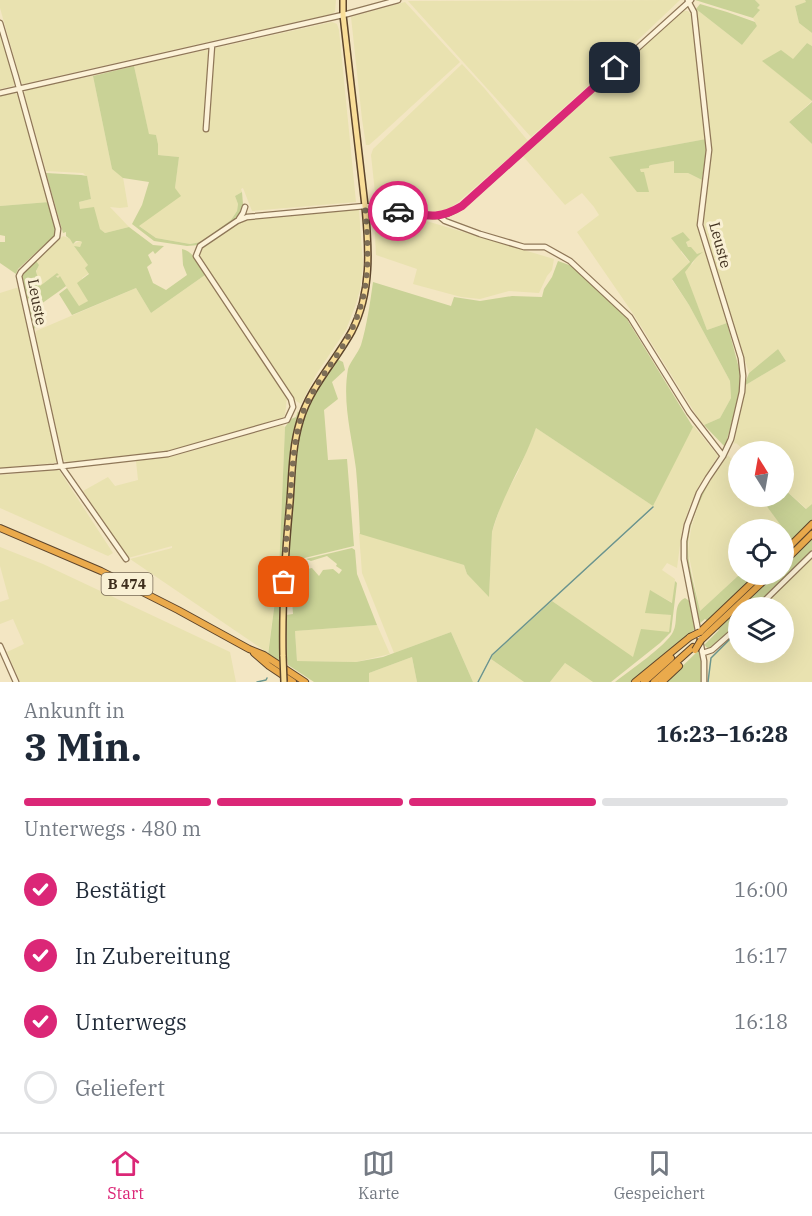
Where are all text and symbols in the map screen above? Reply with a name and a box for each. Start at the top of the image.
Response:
pin [589,42,640,93]
icon: home [598,51,631,84]
courier [368,181,428,241]
icon: car [382,195,415,228]
street label: Leuste [705,220,736,270]
street label: Leuste [24,277,51,327]
north arrow [728,441,794,507]
map controls [728,441,794,663]
button: locate [728,519,794,585]
pin [258,556,309,607]
icon: bag [267,565,300,598]
road number: B 474 [102,573,152,595]
button: layers [728,597,794,663]
text: Ankunft in [24,697,125,724]
text: 16:23–16:28 [656,719,788,748]
text: 3 Min. [24,721,142,772]
text: Unterwegs · 480 m [24,815,201,842]
icon: check [24,873,57,906]
text: Bestätigt [75,875,166,904]
text: 16:00 [734,876,788,903]
icon: check [24,939,57,972]
text: In Zubereitung [75,941,230,970]
text: 16:17 [734,942,788,969]
icon: check [24,1005,57,1038]
text: Unterwegs [75,1007,187,1036]
text: 16:18 [734,1008,788,1035]
text: Geliefert [75,1073,165,1102]
tab: Start [107,1147,144,1203]
tab: Karte [358,1147,399,1203]
tab: Gespeichert [614,1147,705,1203]

